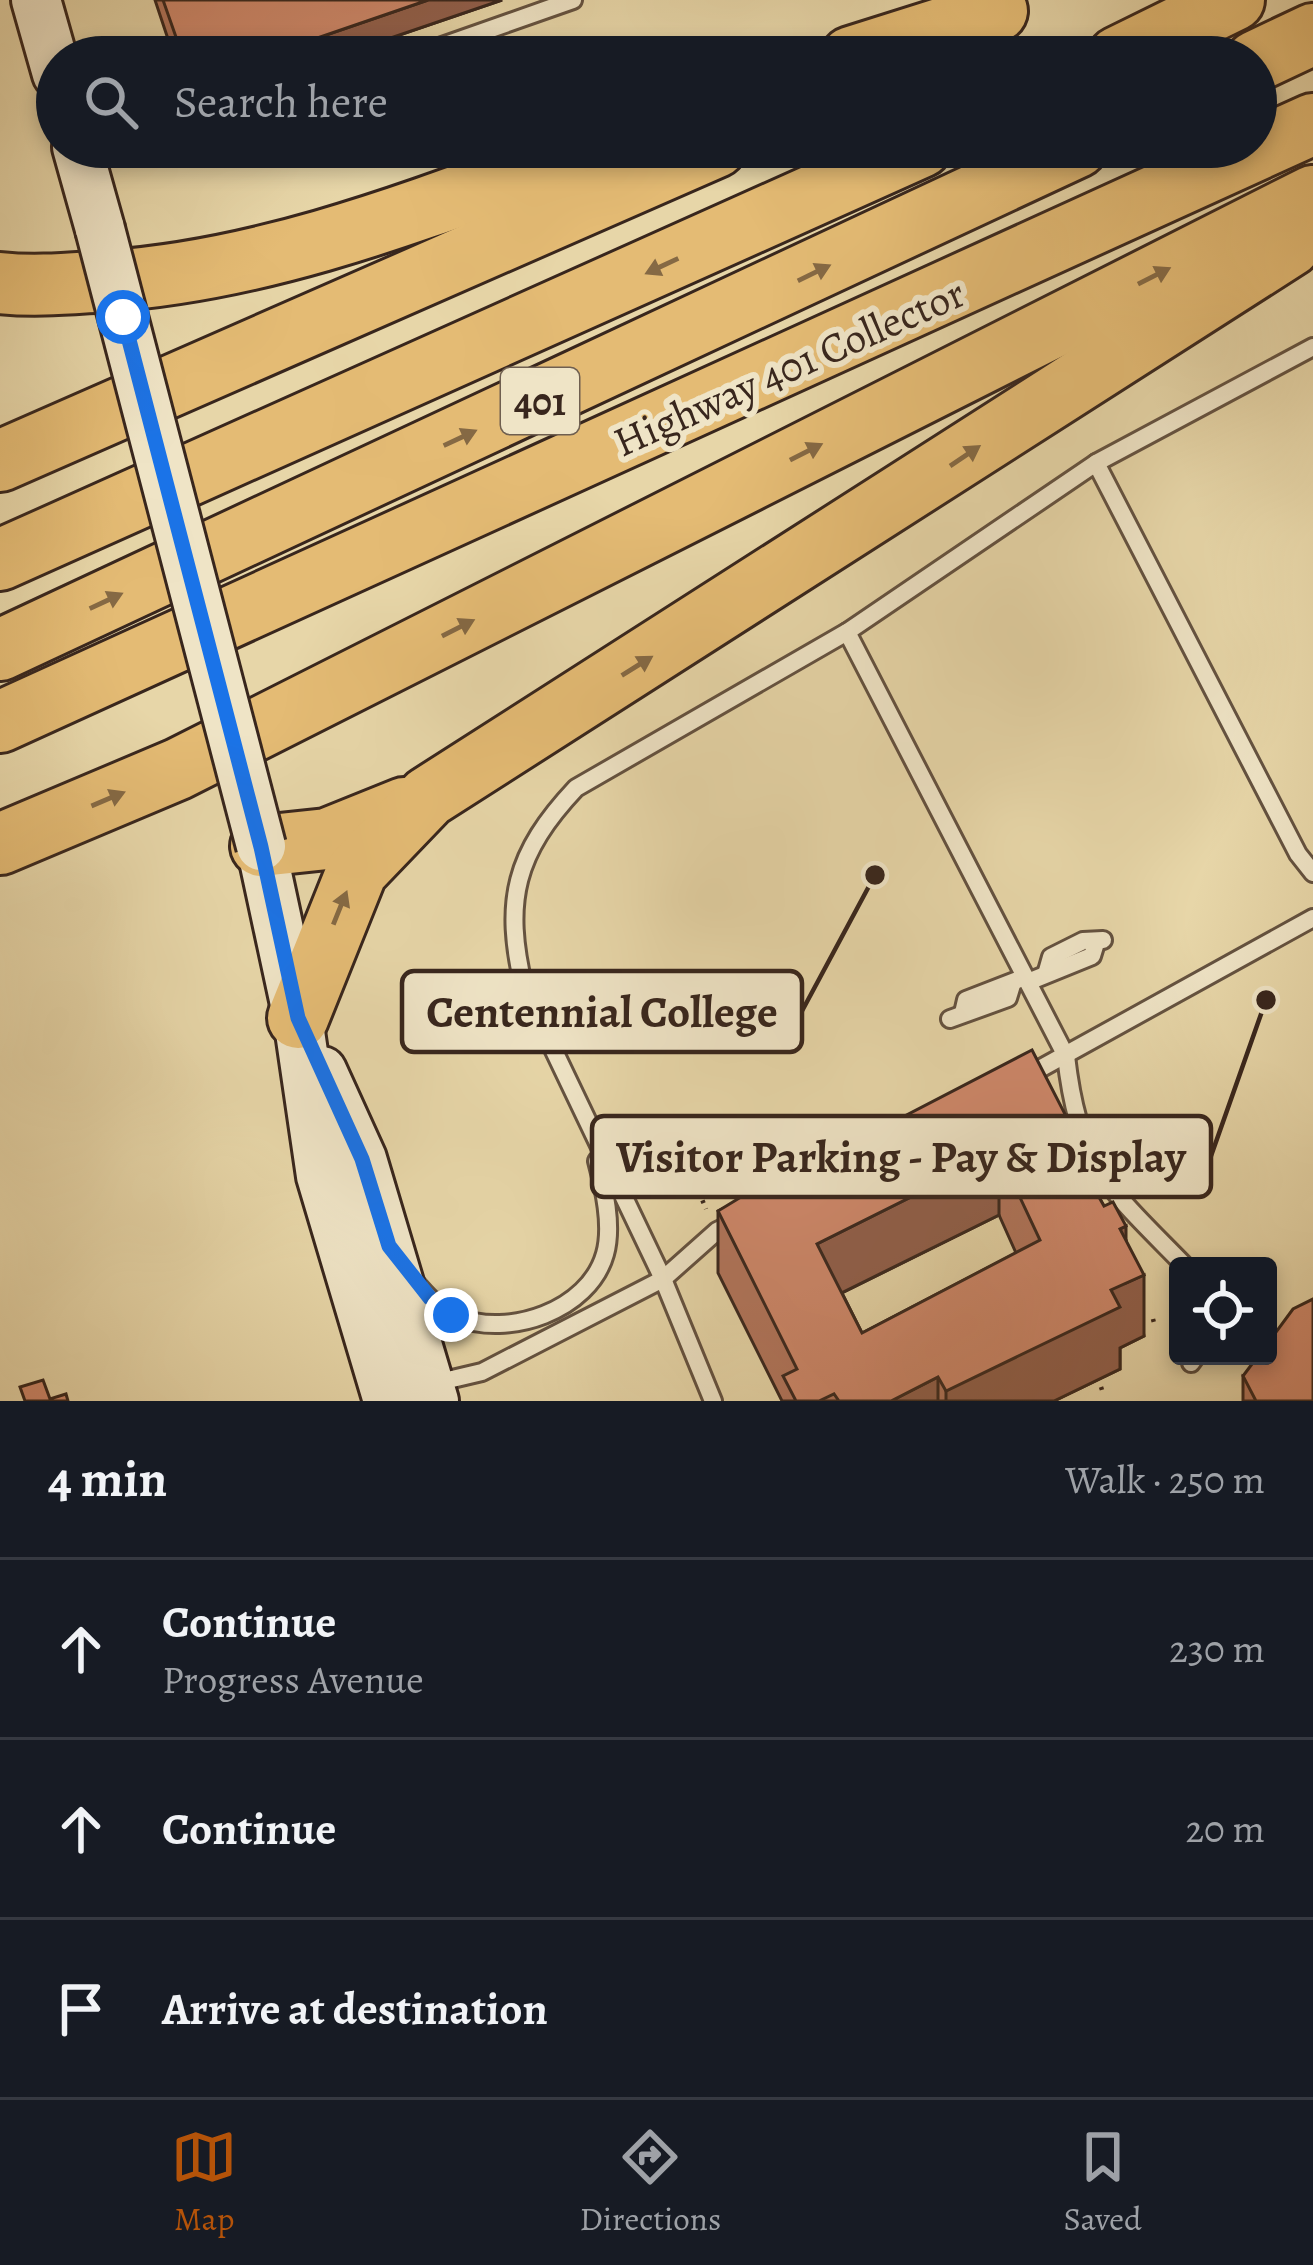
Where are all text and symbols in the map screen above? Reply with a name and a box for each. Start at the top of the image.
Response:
search box [36,36,1277,168]
icon: search [78,69,144,135]
text: Search here [174,71,388,133]
one-way arrow [644,256,679,276]
one-way arrow [797,263,832,283]
street label: Highway 401 Collector [604,264,974,470]
one-way arrow [1137,267,1172,287]
route start [96,290,150,344]
road number: 401 [501,368,579,434]
one-way arrow [443,427,478,447]
one-way arrow [789,442,824,462]
one-way arrow [948,445,981,468]
one-way arrow [89,591,124,611]
one-way arrow [441,618,475,638]
one-way arrow [620,656,653,678]
one-way arrow [90,789,126,808]
one-way arrow [331,890,350,926]
callout: Centennial College [402,971,802,1052]
text: Centennial College [426,981,778,1043]
callout: Visitor Parking - Pay & Display [592,1116,1211,1197]
text: Visitor Parking - Pay & Display [615,1126,1187,1188]
map controls [1169,1257,1277,1365]
button: locate [1169,1257,1277,1365]
route end [424,1288,478,1342]
text: 4 min [48,1444,167,1514]
text: Walk · 250 m [1065,1453,1265,1506]
text: Continue [162,1591,336,1653]
icon: ahead [48,1616,114,1682]
text: 230 m [1169,1622,1265,1675]
text: Progress Avenue [162,1653,424,1706]
icon: ahead [48,1796,114,1862]
text: Continue [162,1798,336,1860]
text: 20 m [1186,1802,1265,1855]
icon: arrive [48,1976,114,2042]
text: Arrive at destination [162,1978,548,2040]
tab: Map [171,2124,237,2241]
tab: Directions [580,2124,721,2241]
tab: Saved [1064,2124,1142,2241]

